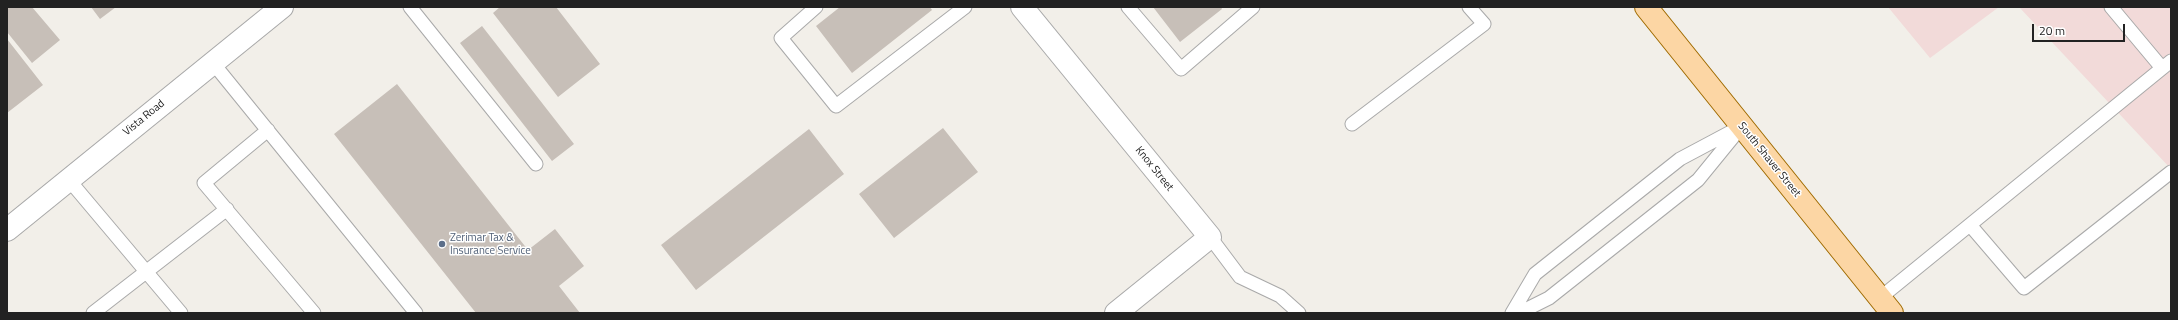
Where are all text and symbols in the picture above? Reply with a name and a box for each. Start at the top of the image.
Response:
scale bar [2034,16,2127,42]
text: 20 m [2039,21,2065,40]
street label: Vista Road [121,97,167,139]
street label: South Shaver Street [1735,120,1803,200]
street label: Knox Street [1132,144,1176,194]
place label: Zerimar Tax & Insurance Service [450,231,531,257]
marker: Zerimar Tax & Insurance Service [437,239,447,249]

